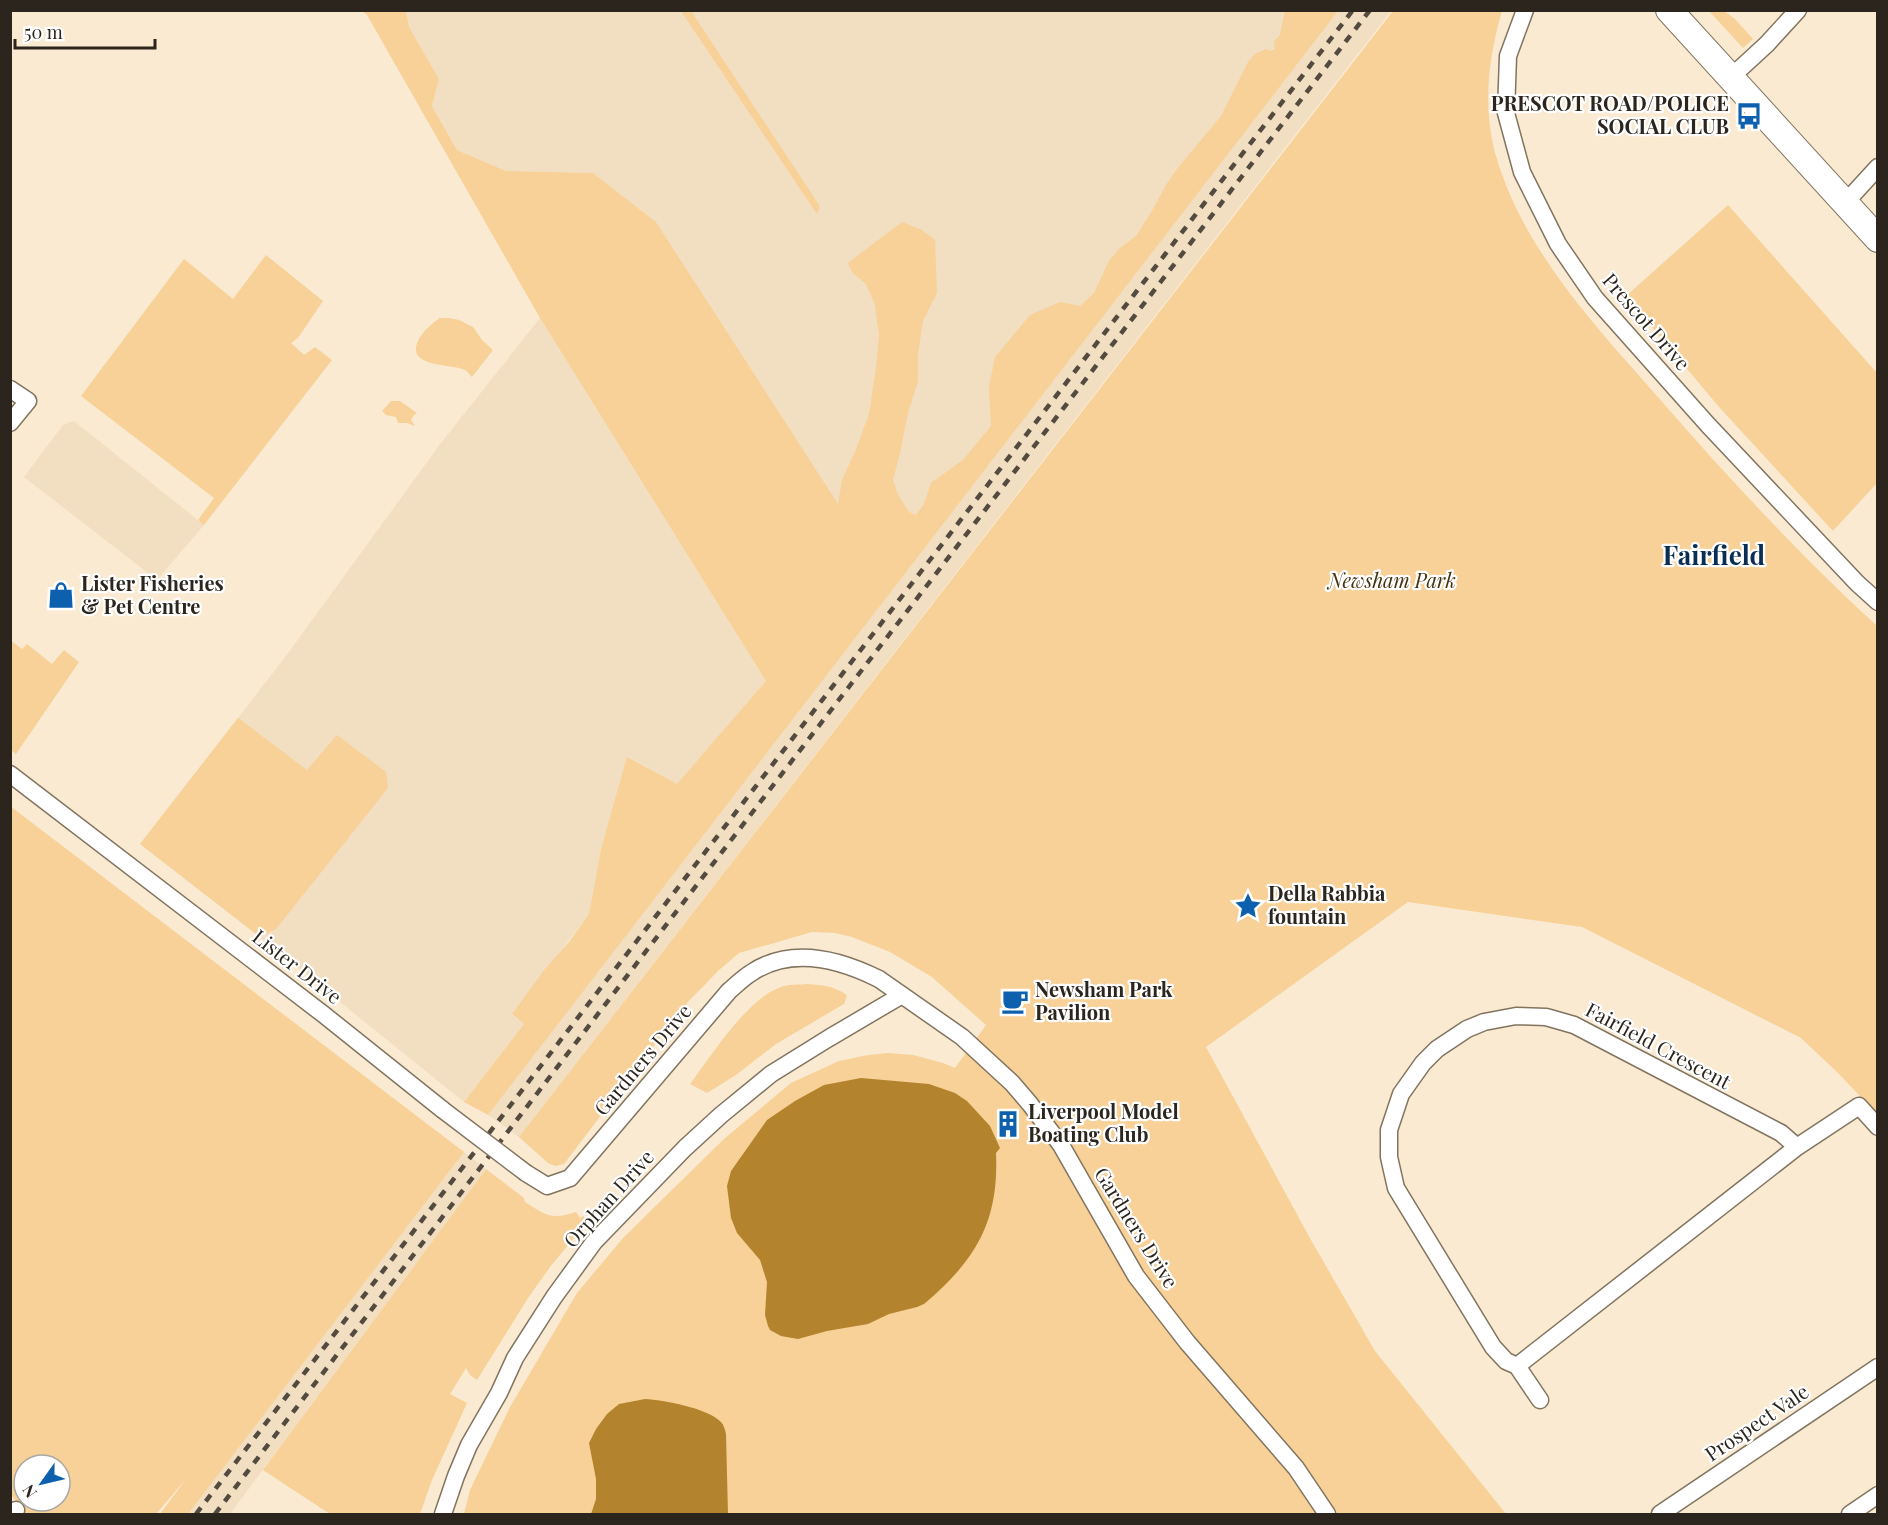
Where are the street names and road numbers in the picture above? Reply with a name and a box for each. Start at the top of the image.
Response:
street label: Prescot Drive [1597,267,1697,375]
street label: Lister Drive [248,922,348,1009]
street label: Fairfield Crescent [1581,995,1737,1095]
street label: Gardners Drive [587,998,697,1121]
street label: Orphan Drive [557,1143,659,1253]
street label: Gardners Drive [1089,1162,1185,1293]
street label: Prospect Vale [1699,1377,1813,1466]

